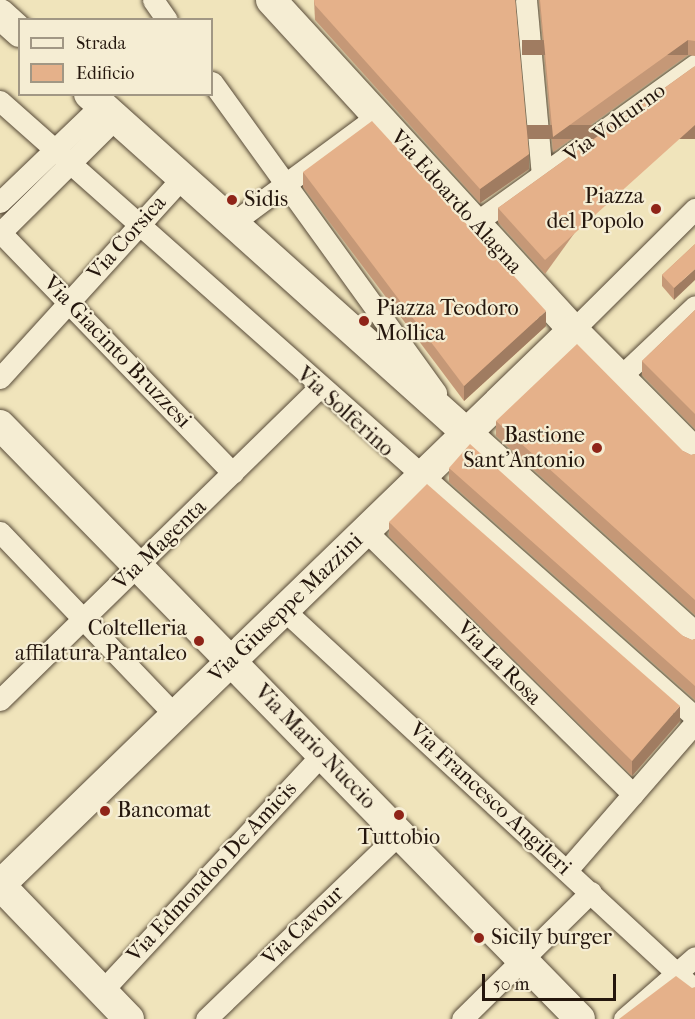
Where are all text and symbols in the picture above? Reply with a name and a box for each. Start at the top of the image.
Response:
legend [18,18,213,96]
text: Strada [76,33,126,54]
text: Edificio [76,63,134,84]
street label: Via Volturno [559,77,671,169]
street label: Via Edoardo Alagna [384,125,528,279]
place label: Piazza del Popolo [546,183,644,234]
place label: Sidis [244,187,288,213]
street label: Via Corsica [82,190,172,286]
marker: Sidis [225,193,239,207]
marker: Piazza del Popolo [649,202,663,216]
street label: Via Giacinto Bruzzesi [37,270,197,434]
place label: Piazza Teodoro Mollica [376,295,519,346]
marker: Piazza Teodoro Mollica [357,314,371,328]
street label: Via Solferino [291,362,399,462]
place label: Bastione Sant'Antonio [463,422,585,474]
marker: Bastione Sant'Antonio [590,441,604,455]
street label: Via Magenta [108,494,212,596]
street label: Via Giuseppe Mazzini [203,528,369,688]
place label: Coltelleria affilatura Pantaleo [15,615,187,666]
street label: Via La Rosa [451,615,547,711]
marker: Coltelleria affilatura Pantaleo [192,634,206,648]
street label: Via Mario Nuccio [249,679,381,815]
street label: Via Francesco Angileri [403,717,577,881]
street label: Via Edmondoo De Amicis [121,776,303,968]
place label: Bancomat [117,798,211,824]
marker: Bancomat [98,804,112,818]
marker: Tuttobio [392,808,406,822]
place label: Tuttobio [358,825,440,851]
street label: Via Cavour [257,881,349,971]
place label: Sicily burger [491,925,612,951]
marker: Sicily burger [472,931,486,945]
scale bar [485,962,618,1000]
text: 50 m [493,974,529,995]

